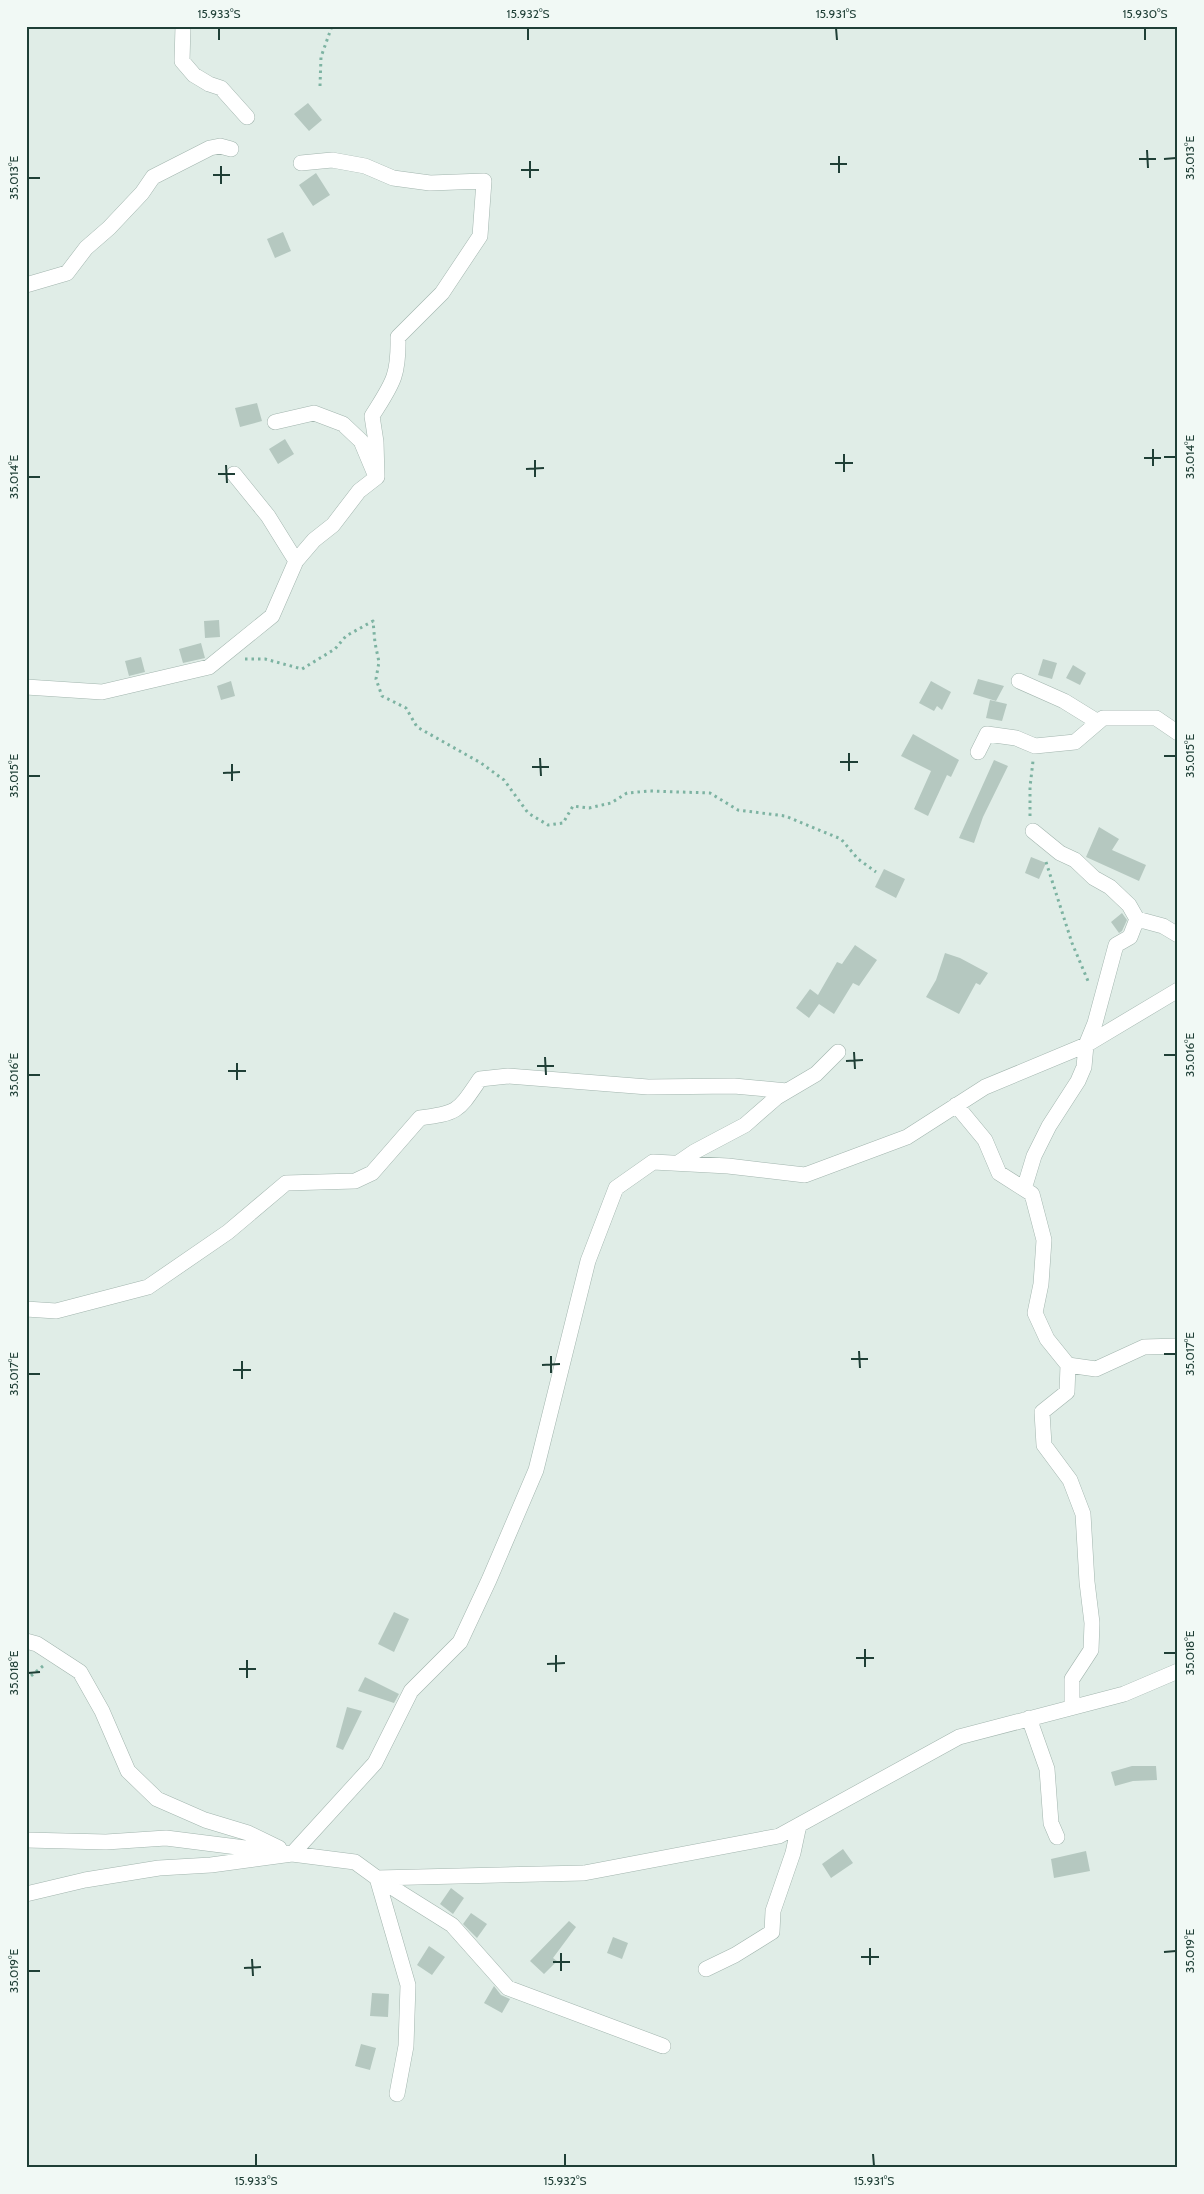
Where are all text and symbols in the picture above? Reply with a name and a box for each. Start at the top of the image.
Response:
text: 15.933°S [197,6,241,21]
text: 15.932°S [507,6,550,21]
text: 15.931°S [816,6,856,21]
text: 15.930°S [1122,6,1168,21]
text: 35.013°E [1182,136,1197,180]
text: 35.013°E [6,156,21,200]
text: 35.014°E [1182,434,1197,479]
text: 35.014°E [6,454,21,499]
text: 35.015°E [1182,734,1197,778]
text: 35.015°E [6,754,21,798]
text: 35.016°E [1182,1032,1197,1077]
text: 35.016°E [6,1052,21,1097]
text: 35.017°E [1182,1332,1197,1376]
text: 35.017°E [6,1352,21,1396]
text: 35.018°E [1182,1630,1197,1675]
text: 35.018°E [6,1650,21,1695]
text: 35.019°E [1182,1928,1197,1973]
text: 35.019°E [6,1948,21,1993]
text: 15.933°S [234,2173,278,2188]
text: 15.932°S [544,2173,587,2188]
text: 15.931°S [854,2173,894,2188]

